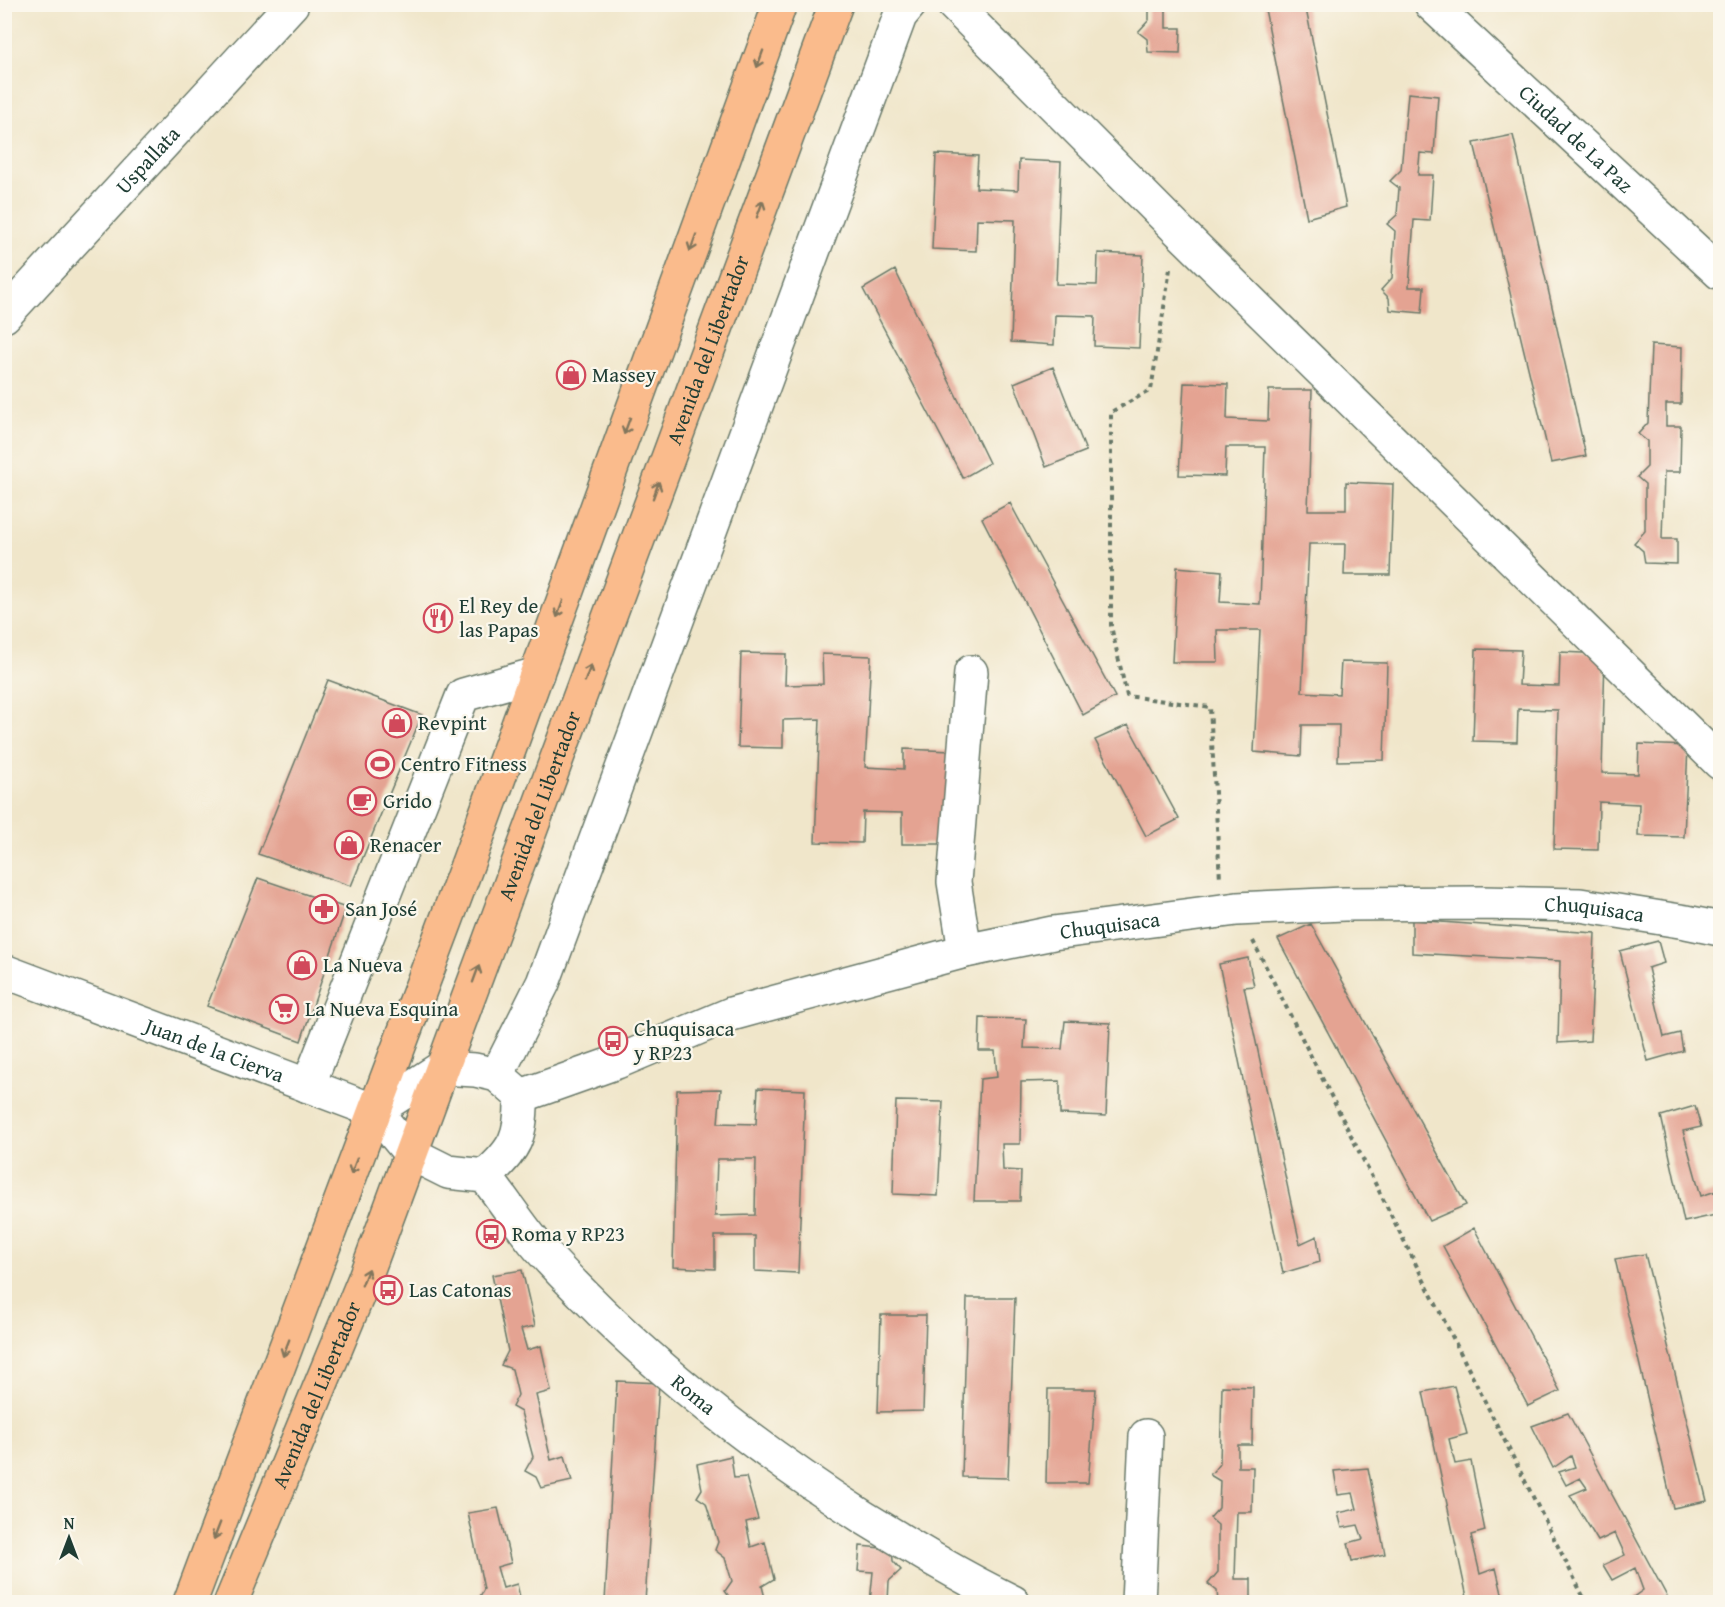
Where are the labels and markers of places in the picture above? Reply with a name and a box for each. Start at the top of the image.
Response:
shop icon: Massey [555,359,587,391]
place label: Massey [592,359,657,390]
place label: El Rey de las Papas [459,590,539,645]
restaurant icon: El Rey de las Papas [422,602,454,634]
shop icon: Revpint [381,707,413,739]
place label: Revpint [418,707,487,738]
sports icon: Centro Fitness [364,748,396,780]
place label: Centro Fitness [401,748,527,779]
cafe icon: Grido [346,785,378,817]
place label: Grido [383,785,432,816]
shop icon: Renacer [333,829,365,861]
place label: Renacer [370,829,442,860]
pharmacy icon: San José [308,893,340,925]
place label: San José [345,893,417,924]
shop icon: La Nueva [286,949,318,981]
place label: La Nueva [323,949,403,980]
supermarket icon: La Nueva Esquina [268,993,300,1025]
place label: La Nueva Esquina [305,993,458,1024]
place label: Chuquisaca y RP23 [633,1013,734,1068]
bus stop icon: Chuquisaca y RP23 [597,1025,629,1057]
bus stop icon: Roma y RP23 [475,1218,507,1250]
place label: Roma y RP23 [512,1218,625,1249]
bus stop icon: Las Catonas [372,1274,404,1306]
place label: Las Catonas [409,1274,512,1305]

